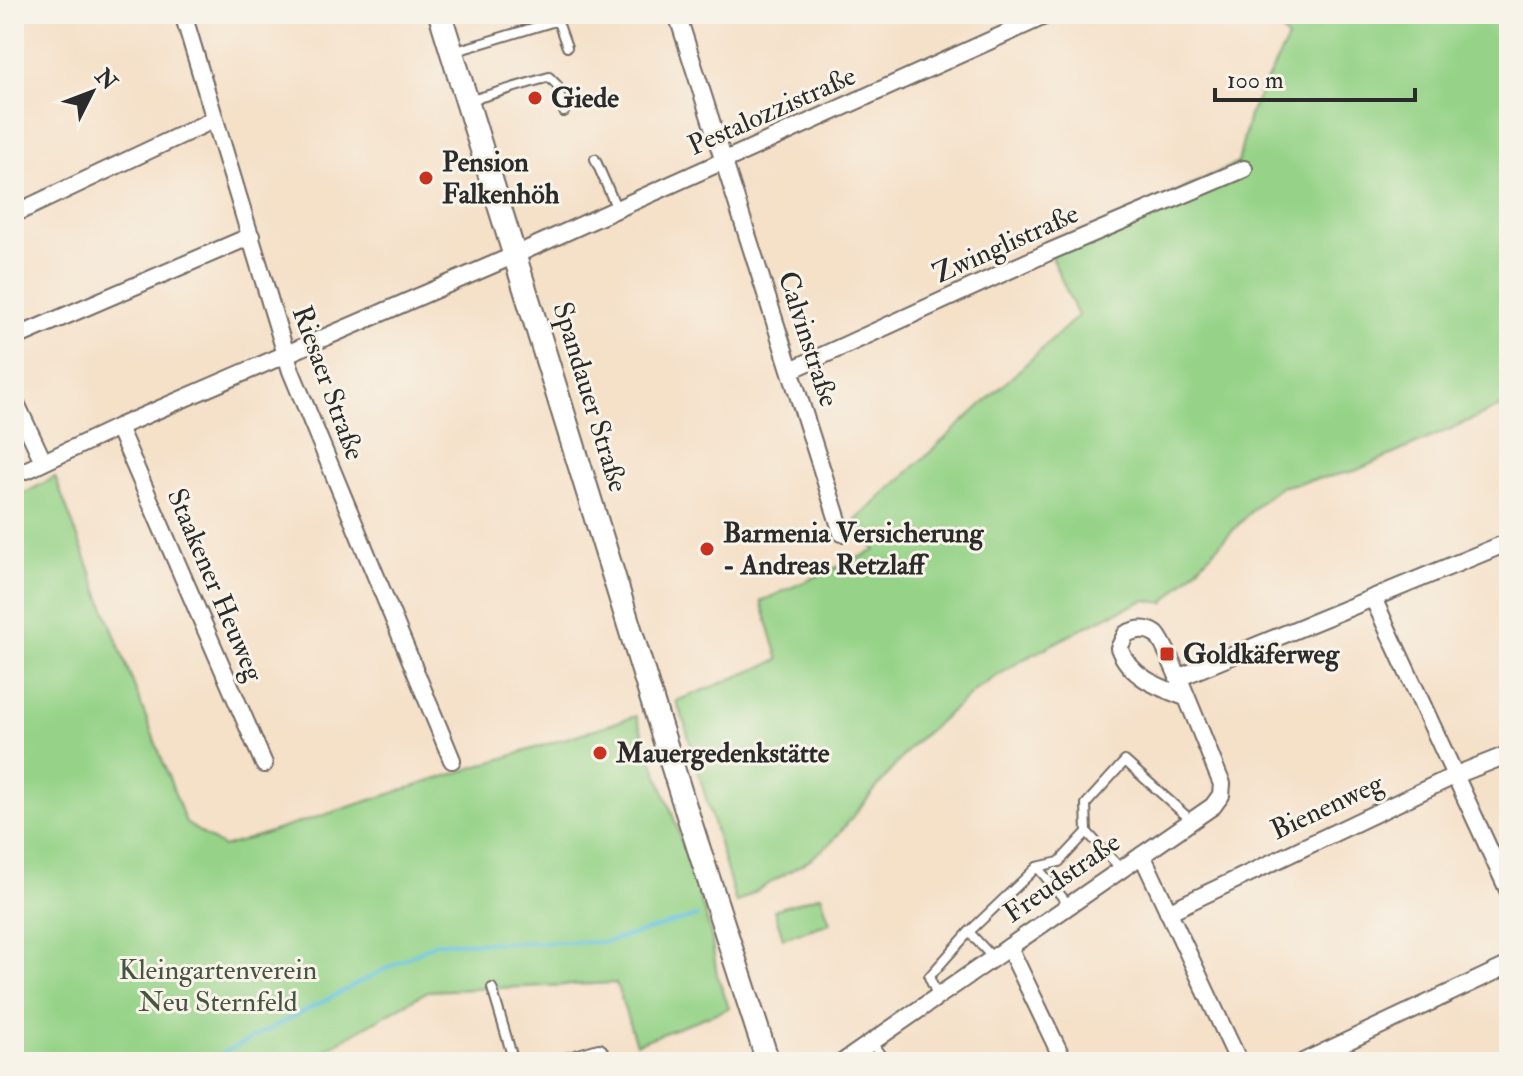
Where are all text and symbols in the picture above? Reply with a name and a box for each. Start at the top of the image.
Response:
north arrow [52,52,132,132]
scale bar [1215,52,1415,102]
street label: Pestalozzistraße [683,58,862,164]
text: N [88,62,123,96]
text: 100 m [1227,65,1284,96]
place label: Giede [551,81,619,116]
marker: Giede [526,89,544,107]
place label: Pension Falkenhöh [442,145,560,212]
marker: Pension Falkenhöh [417,169,435,187]
street label: Zwinglistraße [928,196,1084,292]
street label: Calvinstraße [770,267,846,411]
street label: Spandauer Straße [544,298,636,497]
street label: Riesaer Straße [284,301,372,465]
street label: Staakener Heuweg [159,483,272,688]
place label: Barmenia Versicherung - Andreas Retzlaff [723,516,984,583]
marker: Barmenia Versicherung - Andreas Retzlaff [698,540,716,558]
place label: Goldkäferweg [1183,637,1340,672]
marker: Goldkäferweg [1158,645,1176,663]
place label: Mauergedenkstätte [615,736,830,771]
marker: Mauergedenkstätte [591,744,609,762]
street label: Bienenweg [1265,765,1390,848]
street label: Freudstraße [997,825,1127,931]
park label: Kleingartenverein Neu Sternfeld [119,953,317,1020]

